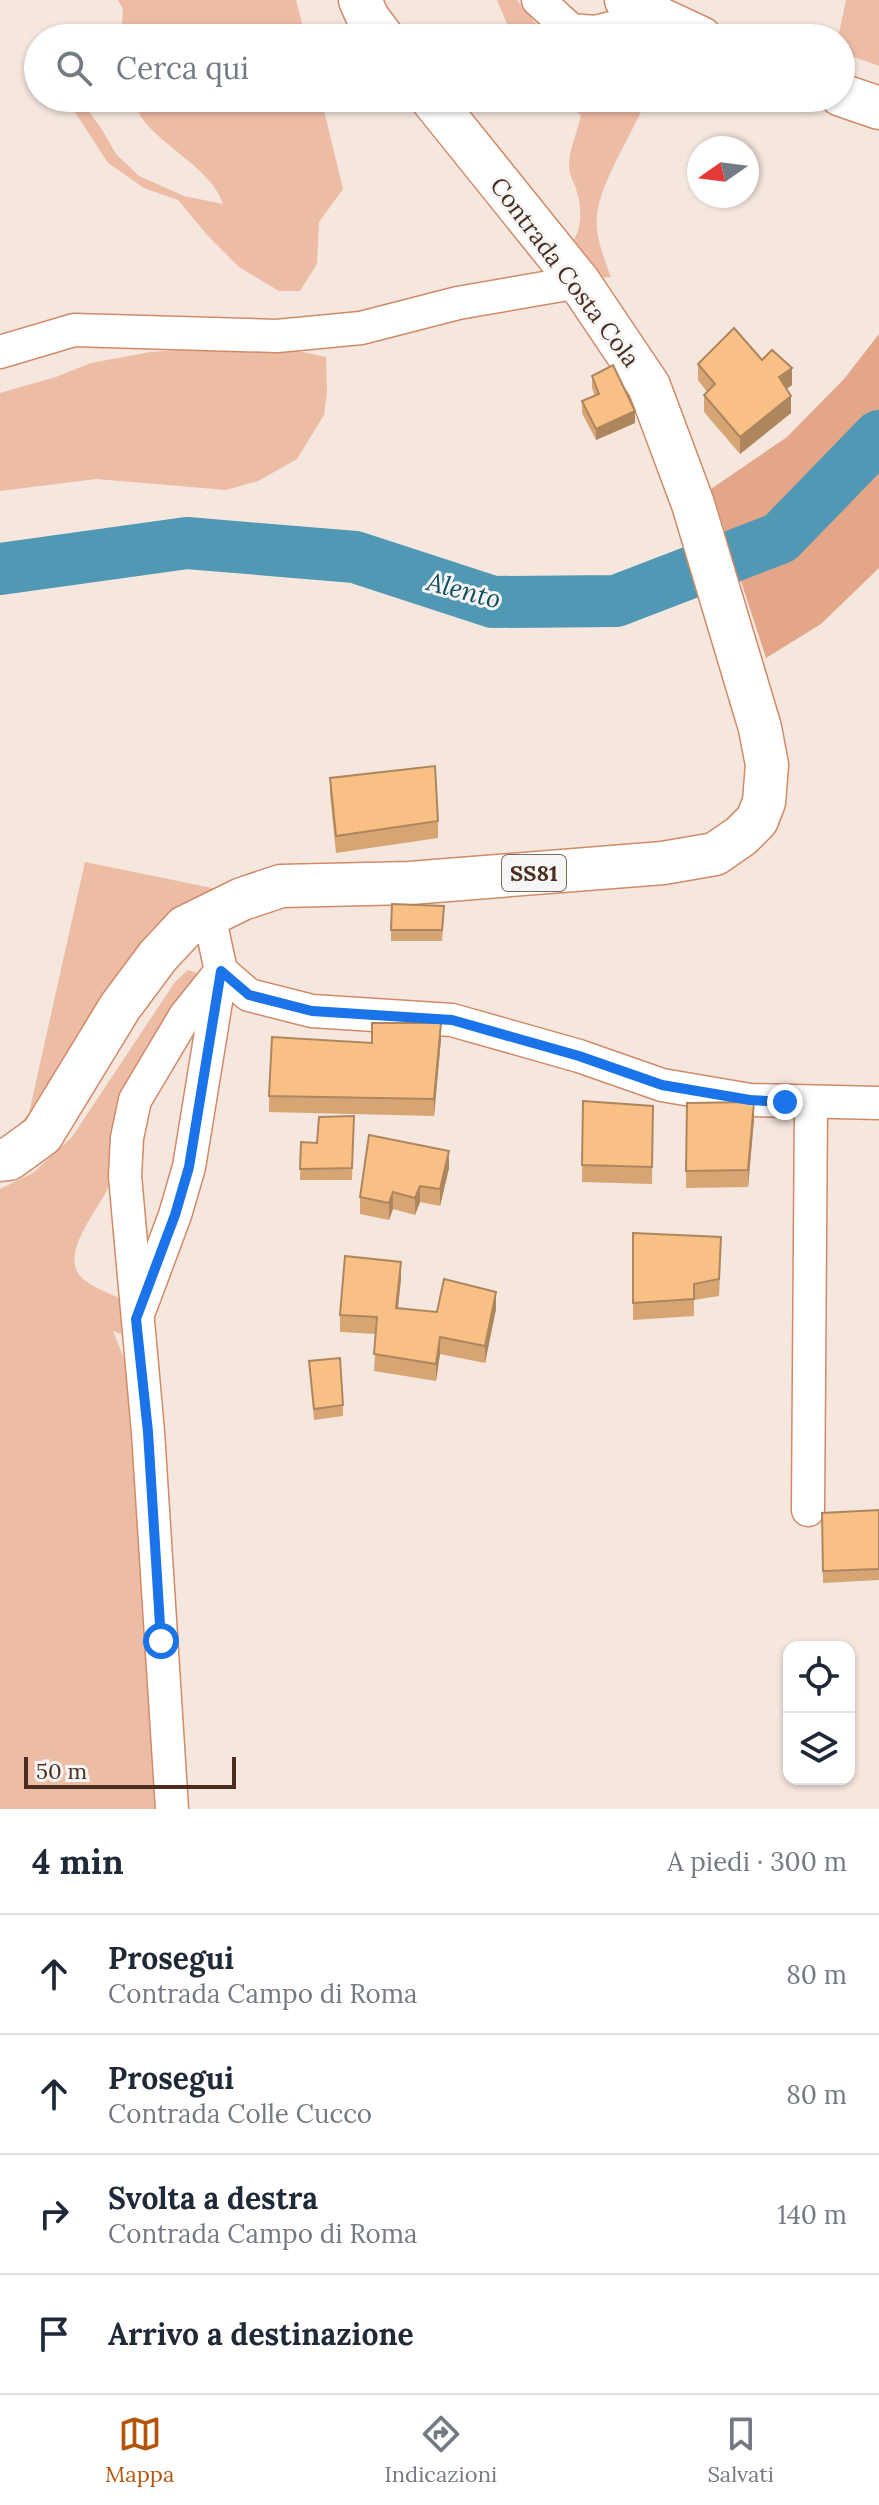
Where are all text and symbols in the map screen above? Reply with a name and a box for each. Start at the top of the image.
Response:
search box [24,24,855,112]
icon: search [52,46,96,90]
text: Cerca qui [116,49,249,87]
north arrow [687,136,759,208]
street label: Contrada Costa Cola [483,171,647,373]
water label: Alento [423,564,504,616]
road number: SS81 [502,855,566,891]
route end [767,1084,803,1120]
route start [143,1623,179,1659]
map controls [783,1641,855,1785]
button: locate [783,1641,855,1713]
button: layers [783,1713,855,1785]
scale bar [24,1753,236,1789]
text: 50 m [36,1757,87,1785]
text: 4 min [32,1840,124,1883]
text: A piedi · 300 m [667,1845,847,1878]
text: Prosegui [108,1939,234,1977]
icon: ahead [32,1952,76,1996]
text: 80 m [786,1958,847,1991]
text: Contrada Campo di Roma [108,1977,417,2010]
text: Prosegui [108,2059,234,2097]
icon: ahead [32,2072,76,2116]
text: 80 m [786,2078,847,2111]
text: Contrada Colle Cucco [108,2097,372,2130]
text: Svolta a destra [108,2179,318,2217]
icon: right [32,2192,76,2236]
text: 140 m [777,2198,847,2231]
text: Contrada Campo di Roma [108,2217,417,2250]
icon: arrive [32,2312,76,2356]
text: Arrivo a destinazione [108,2315,414,2353]
tab: Mappa [105,2412,174,2488]
tab: Indicazioni [384,2412,497,2488]
tab: Salvati [707,2412,774,2488]

